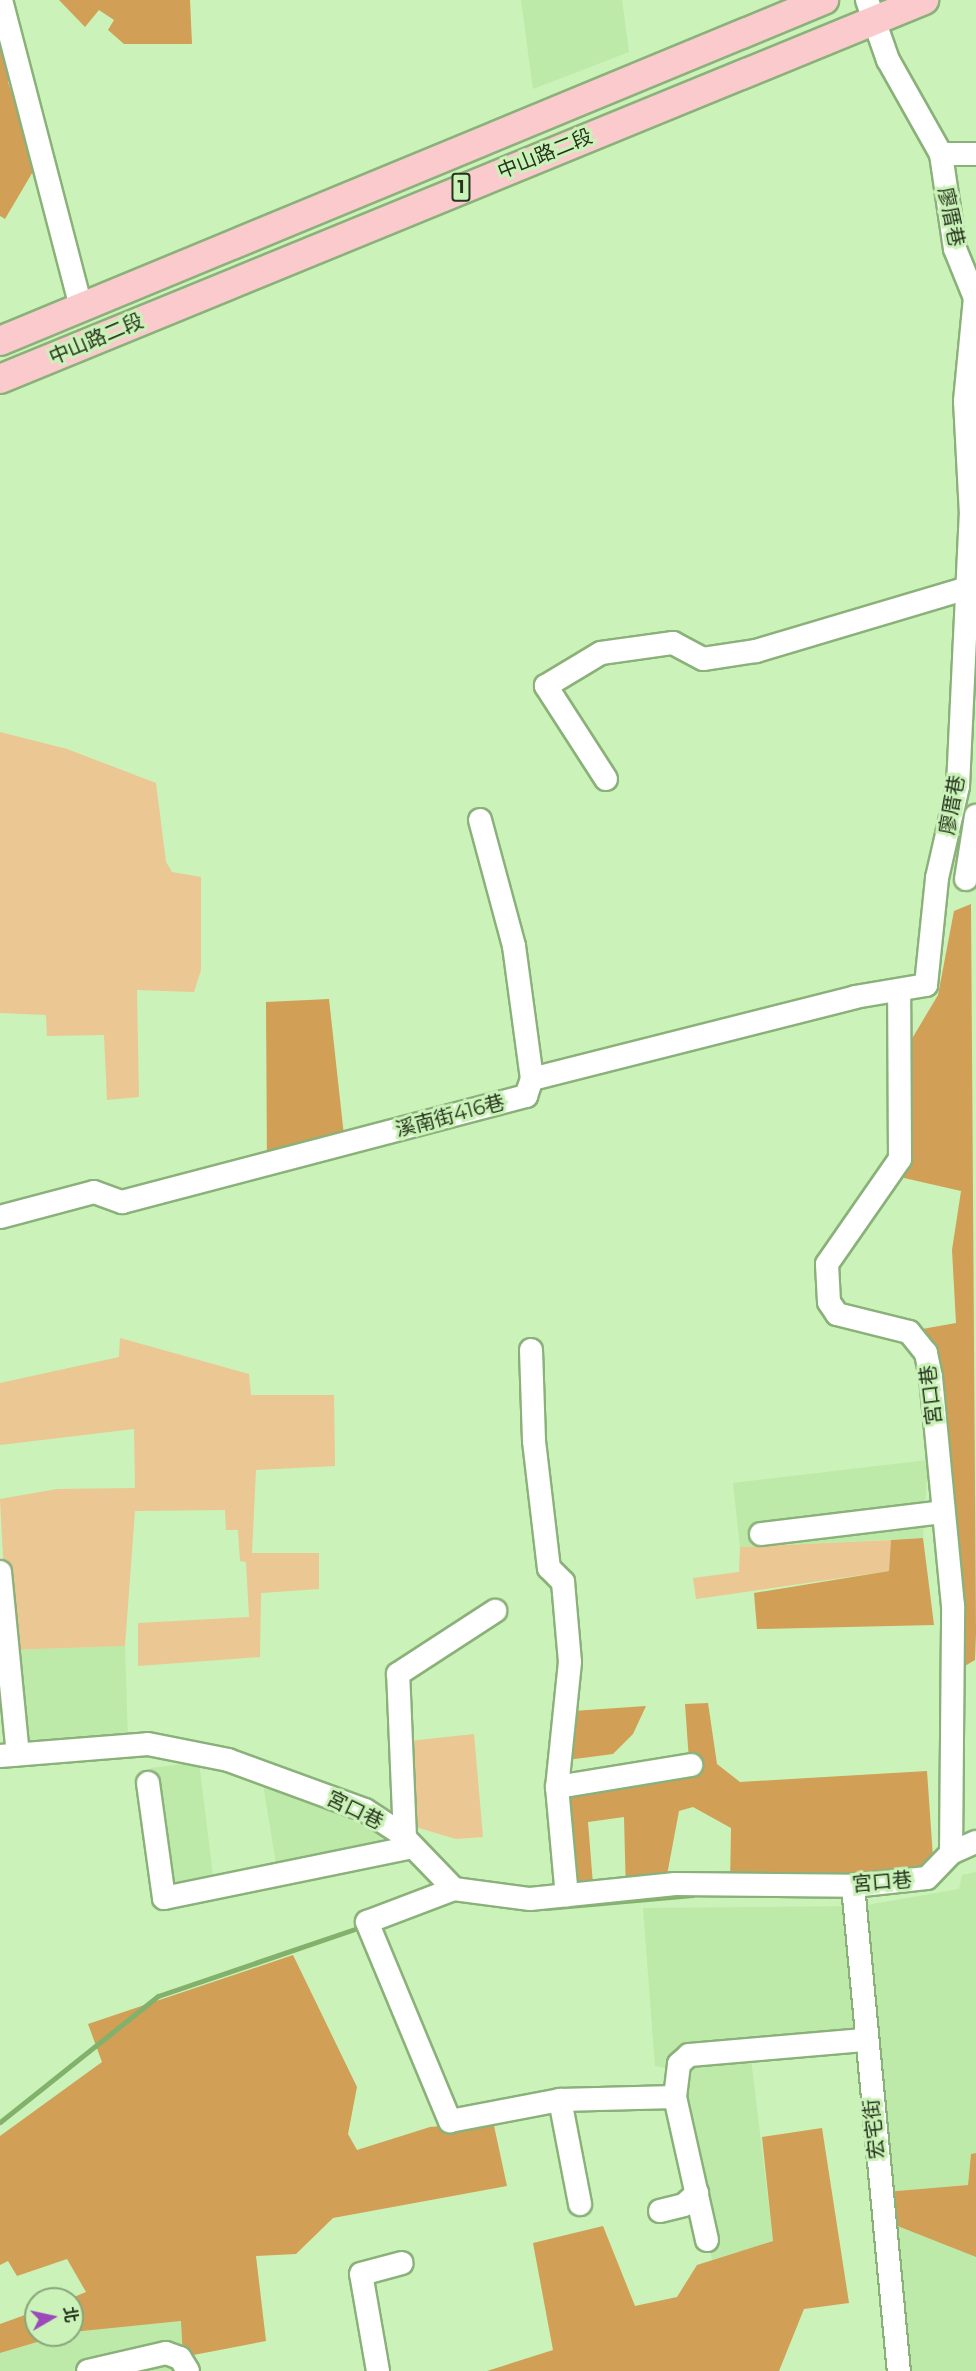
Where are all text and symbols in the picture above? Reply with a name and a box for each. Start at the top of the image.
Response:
street label: 中山路二段 [494,124,596,184]
road number: 1 [450,172,472,202]
street label: 廖厝巷 [933,185,969,249]
street label: 中山路二段 [45,308,147,370]
street label: 廖厝巷 [935,773,969,837]
street label: 溪南街416巷 [393,1090,507,1142]
street label: 宮口巷 [915,1364,947,1426]
street label: 宮口巷 [323,1786,387,1834]
street label: 宮口巷 [851,1867,913,1897]
street label: 宏宅街 [859,2098,889,2160]
north arrow [24,2287,84,2347]
text: 北 [60,2305,81,2324]

